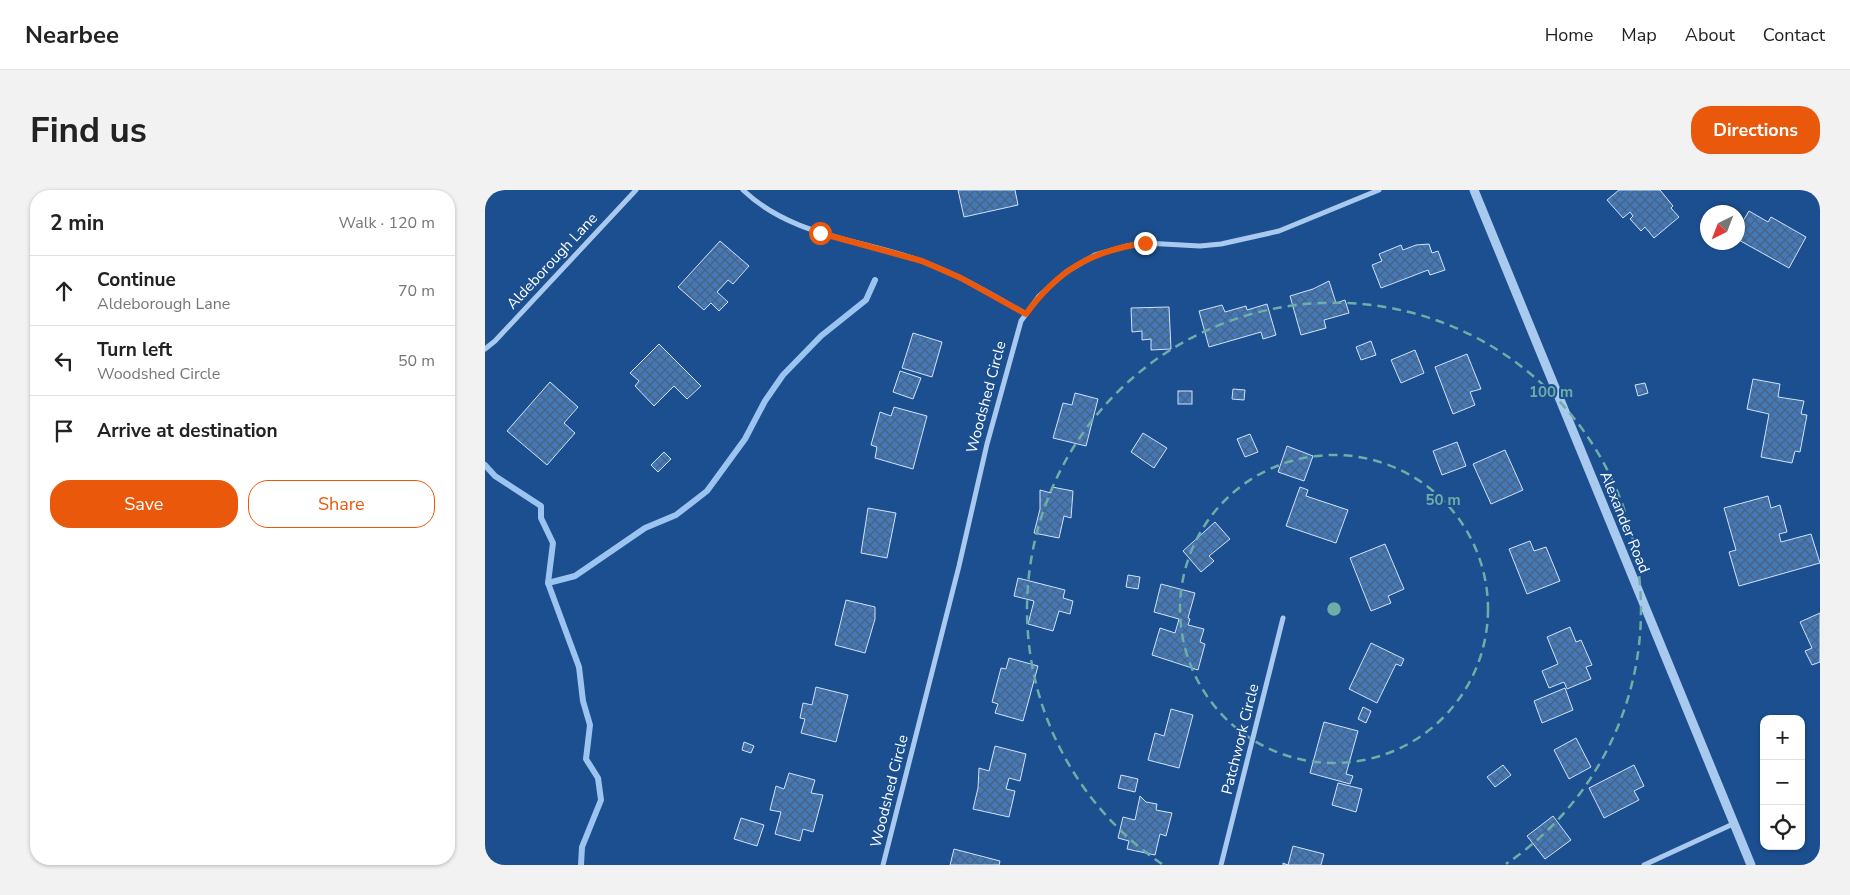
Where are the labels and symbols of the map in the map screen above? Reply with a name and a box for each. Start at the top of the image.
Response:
north arrow [1700,205,1745,250]
street label: Aldeborough Lane [502,208,602,313]
route start [809,222,832,245]
route end [1134,232,1157,255]
street label: Woodshed Circle [961,339,1011,455]
text: 100 m [1529,382,1573,402]
street label: Alexander Road [1595,468,1655,576]
text: 50 m [1425,490,1461,510]
centre of rings [1325,600,1343,618]
street label: Patchwork Circle [1217,682,1263,796]
street label: Woodshed Circle [865,733,913,849]

